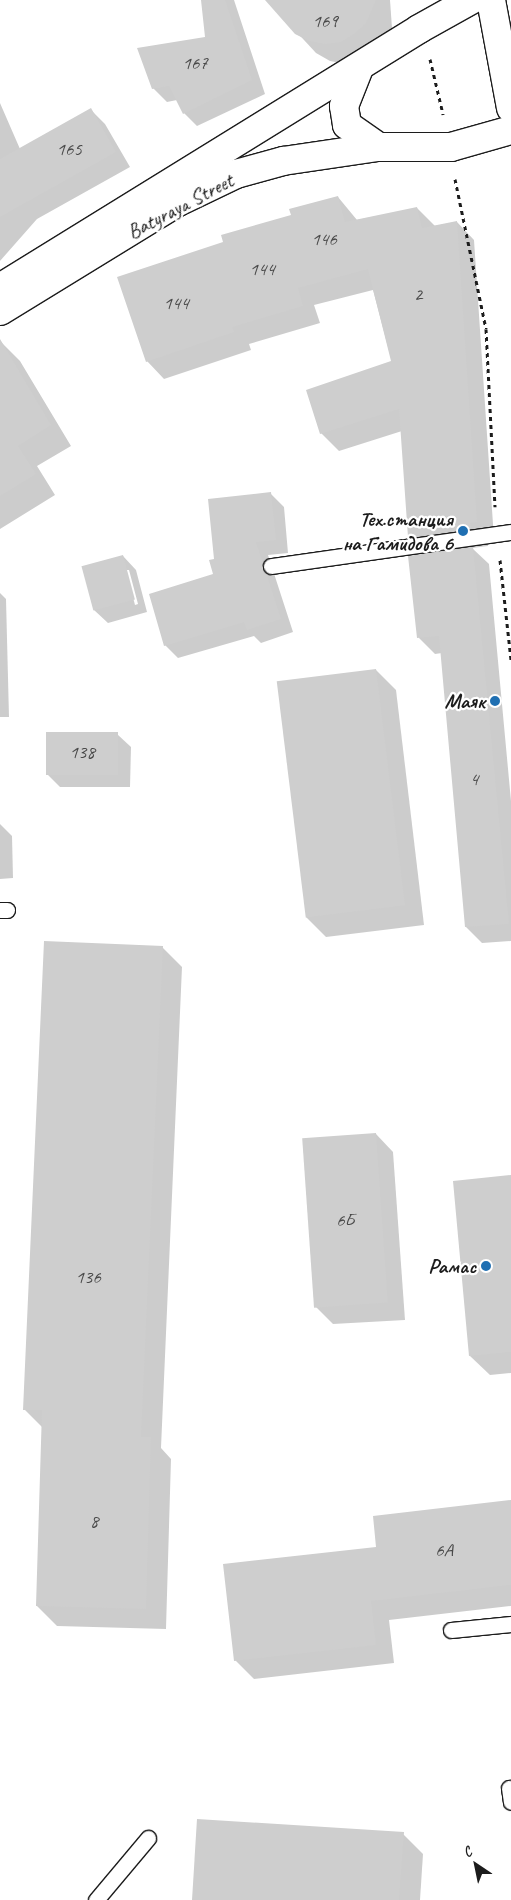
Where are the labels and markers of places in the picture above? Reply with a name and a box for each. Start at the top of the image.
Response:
place label: Тех.станция на Гамидова 6 [345,506,453,556]
marker: Тех.станция на Гамидова 6 [457,525,469,537]
place label: Маяк [445,688,485,714]
marker: Маяк [489,695,501,707]
place label: Рамас [428,1253,476,1279]
marker: Рамас [480,1260,492,1272]

